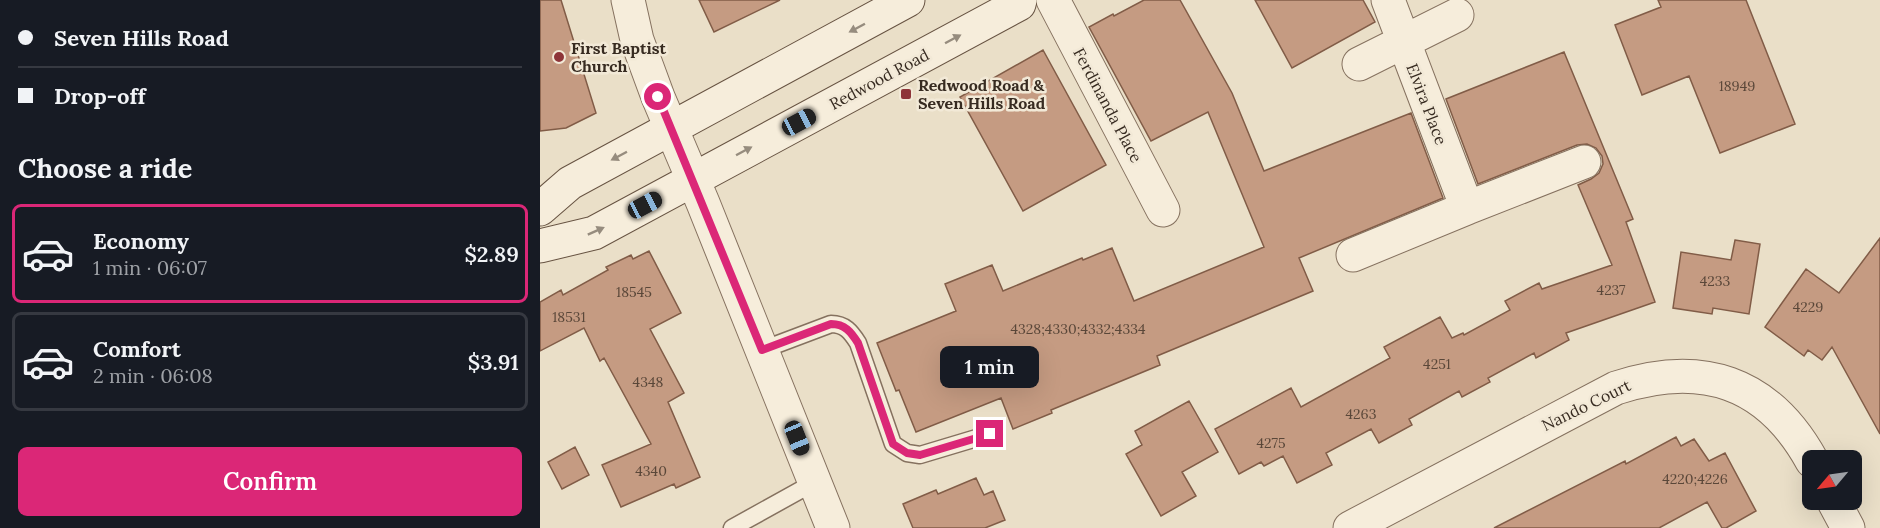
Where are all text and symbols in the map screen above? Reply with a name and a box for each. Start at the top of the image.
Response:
one-way arrow [848,23,865,33]
text: Seven Hills Road [54,24,229,52]
one-way arrow [945,34,962,44]
place label: First Baptist Church [571,38,667,76]
street label: Redwood Road [826,44,933,114]
street label: Ferdinanda Place [1069,44,1147,166]
marker: First Baptist Church [552,50,566,64]
street label: Elvira Place [1402,61,1452,148]
place label: Redwood Road & Seven Hills Road [918,75,1046,113]
house number: 18949 [1719,77,1755,95]
text: Drop-off [54,82,146,110]
route start [644,83,671,110]
marker: Redwood Road & Seven Hills Road [899,87,913,101]
car [779,106,819,138]
one-way arrow [736,146,753,156]
text: Choose a ride [18,151,192,185]
one-way arrow [610,151,627,161]
car [625,189,665,221]
one-way arrow [588,226,605,235]
icon: car [21,227,75,281]
text: Economy [93,227,189,255]
text: $2.89 [464,240,519,268]
text: 1 min · 06:07 [93,255,207,280]
house number: 4233 [1700,272,1730,290]
house number: 4237 [1597,281,1626,299]
house number: 18545 [616,283,652,301]
house number: 4229 [1793,298,1823,316]
house number: 18531 [552,308,586,326]
house number: 4328;4330;4332;4334 [1010,320,1146,338]
icon: car [21,335,75,389]
text: Comfort [93,335,181,363]
callout: 1 min [940,347,1040,389]
text: $3.91 [468,348,519,376]
text: 1 min [964,354,1015,379]
house number: 4251 [1423,355,1451,373]
text: 2 min · 06:08 [93,363,213,388]
house number: 4348 [633,373,664,391]
street label: Nando Court [1538,374,1634,435]
house number: 4263 [1346,405,1377,423]
car [782,418,812,458]
route end [976,420,1003,447]
house number: 4275 [1256,434,1286,452]
button: Confirm [18,447,522,516]
north arrow [1802,450,1862,510]
map controls [1802,450,1862,510]
house number: 4340 [635,462,667,480]
house number: 4220;4226 [1662,470,1728,488]

